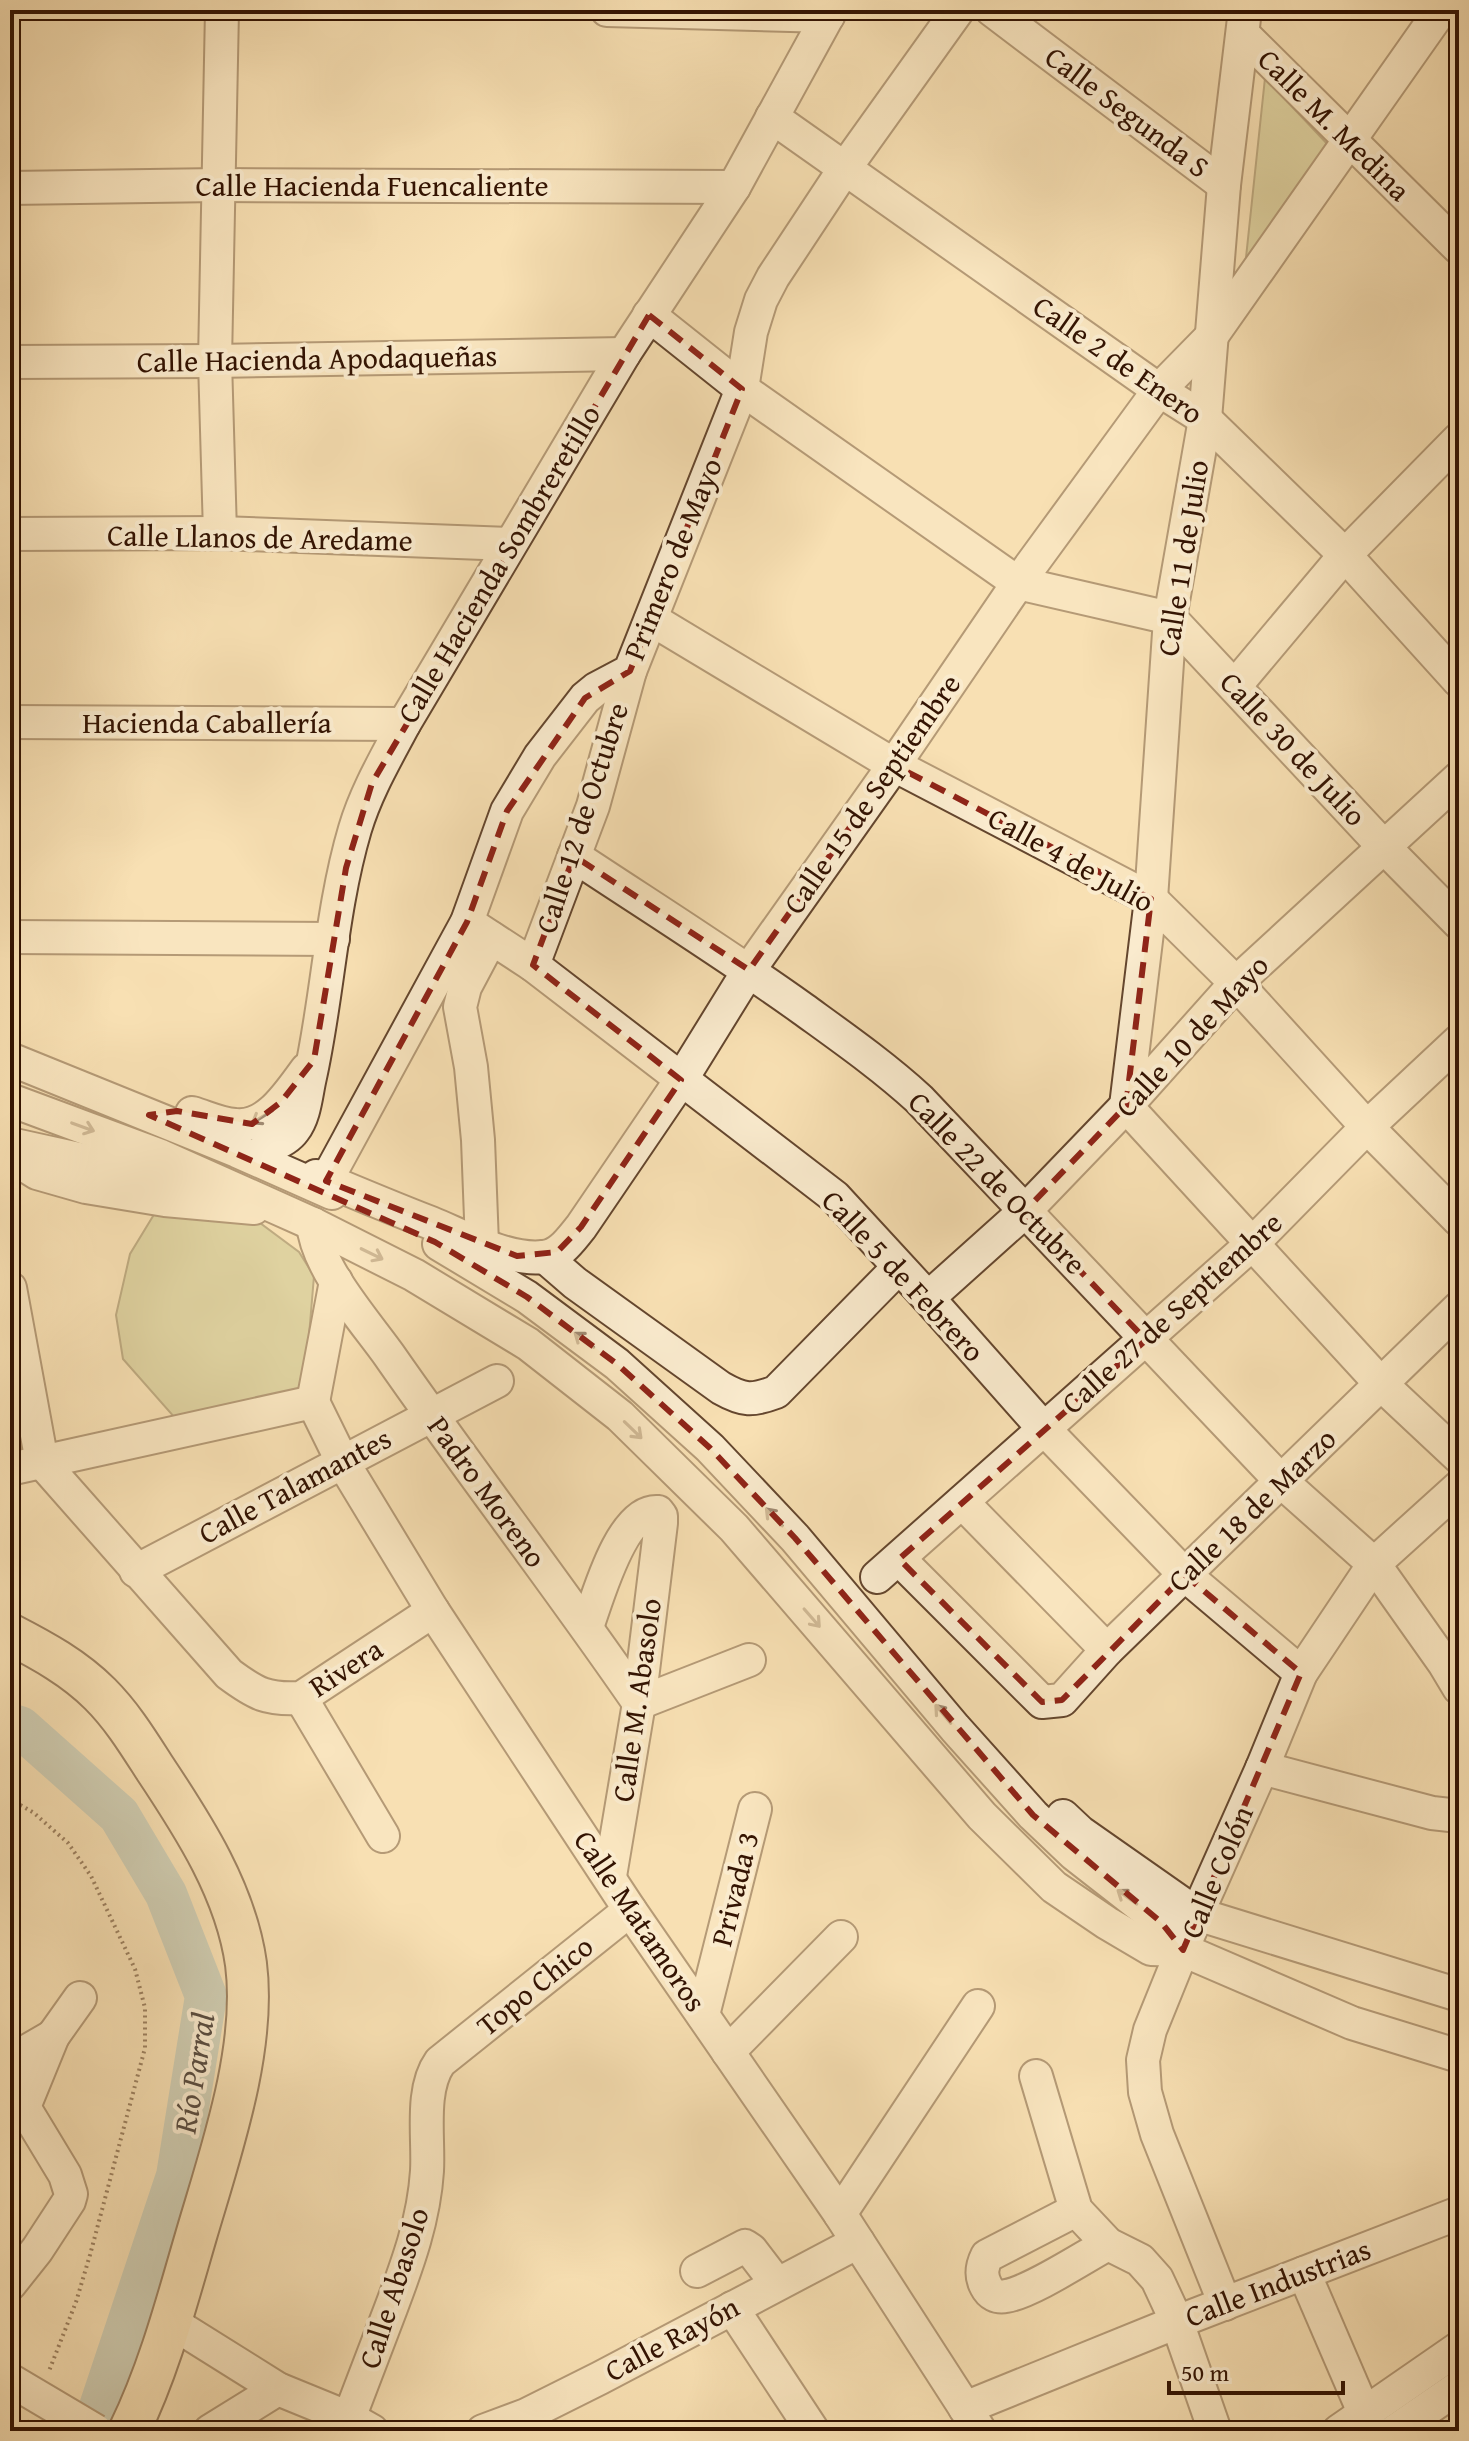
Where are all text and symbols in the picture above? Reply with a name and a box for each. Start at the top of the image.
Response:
street label: Calle Segunda S [1036,35,1219,188]
street label: Calle M. Medina [1248,38,1421,211]
street label: Calle Hacienda Fuencaliente [195,163,549,207]
street label: Calle 2 de Enero [1024,284,1213,434]
street label: Calle Hacienda Apodaqueñas [136,333,498,383]
street label: Calle Hacienda Sombreretillo [385,396,611,731]
street label: Primero de Mayo [612,451,733,666]
street label: Calle 11 de Julio [1145,457,1219,659]
street label: Calle Llanos de Aredame [107,512,413,562]
street label: Calle 30 de Julio [1210,661,1377,836]
street label: Calle 15 de Septiembre [772,664,971,922]
street label: Calle 12 de Octubre [523,697,639,939]
street label: Hacienda Caballería [82,700,332,744]
street label: Calle 4 de Julio [981,795,1162,923]
street label: Calle 10 de Mayo [1104,944,1278,1127]
street label: Calle 22 de Octubre [899,1081,1097,1284]
one-way arrow [251,1109,274,1125]
one-way arrow [70,1121,95,1135]
street label: Calle 5 de Febrero [812,1179,996,1372]
street label: Calle 27 de Septiembre [1051,1201,1292,1424]
one-way arrow [360,1247,384,1262]
one-way arrow [574,1331,595,1348]
street label: Padro Moreno [418,1406,558,1576]
street label: Calle Talamantes [190,1416,399,1554]
street label: Calle 18 de Marzo [1157,1417,1346,1601]
one-way arrow [623,1420,643,1439]
one-way arrow [766,1507,784,1527]
street label: Calle M. Abasolo [600,1595,672,1805]
one-way arrow [803,1608,821,1628]
street label: Rivera [300,1627,391,1707]
one-way arrow [934,1704,952,1725]
street label: Calle Colón [1168,1798,1264,1945]
street label: Calle Matamoros [564,1821,718,2020]
street label: Privada 3 [699,1827,769,1951]
one-way arrow [1117,1889,1138,1906]
street label: Topo Chico [466,1924,602,2046]
water label: Río Parral [161,2009,226,2138]
street label: Calle Abasolo [346,2202,440,2374]
street label: Calle Industrias [1178,2226,1377,2338]
street label: Calle Rayón [596,2284,747,2392]
scale bar [1169,2345,1343,2395]
text: 50 m [1181,2355,1229,2390]

